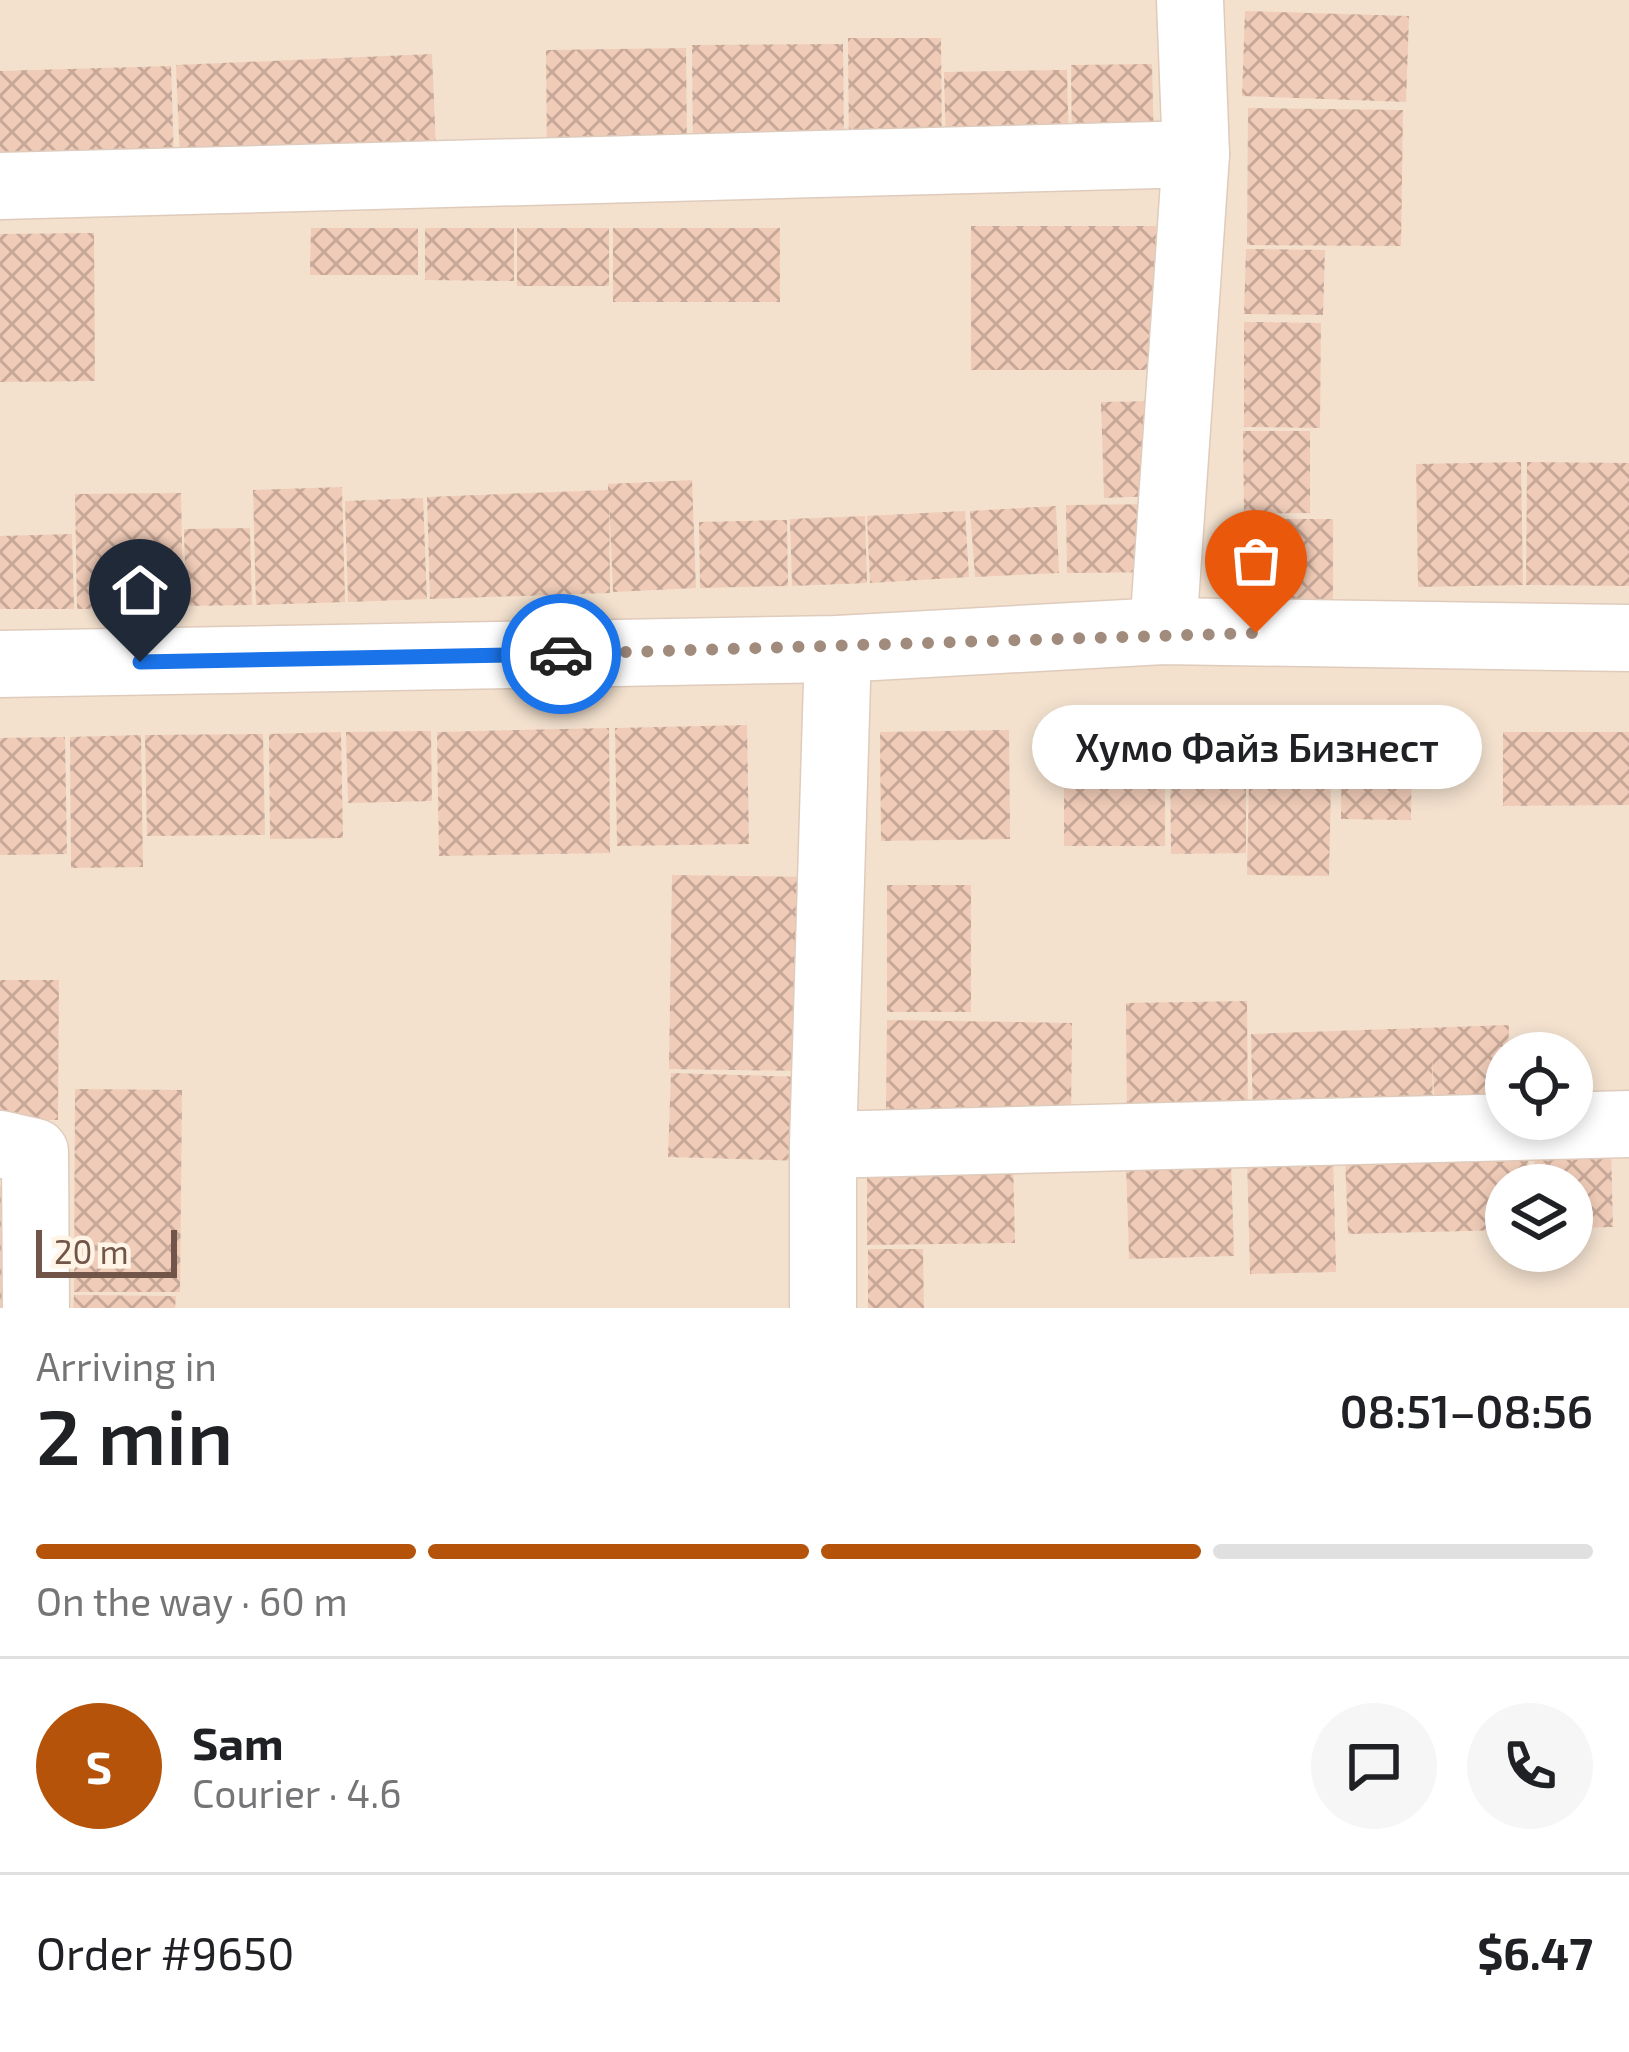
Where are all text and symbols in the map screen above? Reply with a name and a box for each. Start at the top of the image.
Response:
pin [1205,510,1307,633]
icon: bag [1223,528,1289,594]
pin [89,539,191,662]
icon: home [107,557,173,623]
courier [501,594,621,714]
icon: car [528,621,594,687]
callout: Хумо Файз Бизнест [1031,705,1481,789]
text: Хумо Файз Бизнест [1075,723,1439,770]
map controls [1485,1032,1593,1272]
button: locate [1485,1032,1593,1140]
button: layers [1485,1164,1593,1272]
scale bar [36,1224,177,1277]
text: 20 m [54,1231,129,1271]
text: Arriving in [36,1342,217,1389]
text: 08:51–08:56 [1340,1383,1593,1437]
text: 2 min [36,1387,233,1481]
text: On the way · 60 m [36,1577,348,1624]
button: chat [1311,1703,1437,1829]
button: phone [1467,1703,1593,1829]
text: Sam [192,1715,284,1769]
text: S [86,1739,112,1793]
text: Courier · 4.6 [192,1769,402,1816]
text: Order #9650 [36,1925,294,1979]
text: $6.47 [1477,1925,1593,1979]

